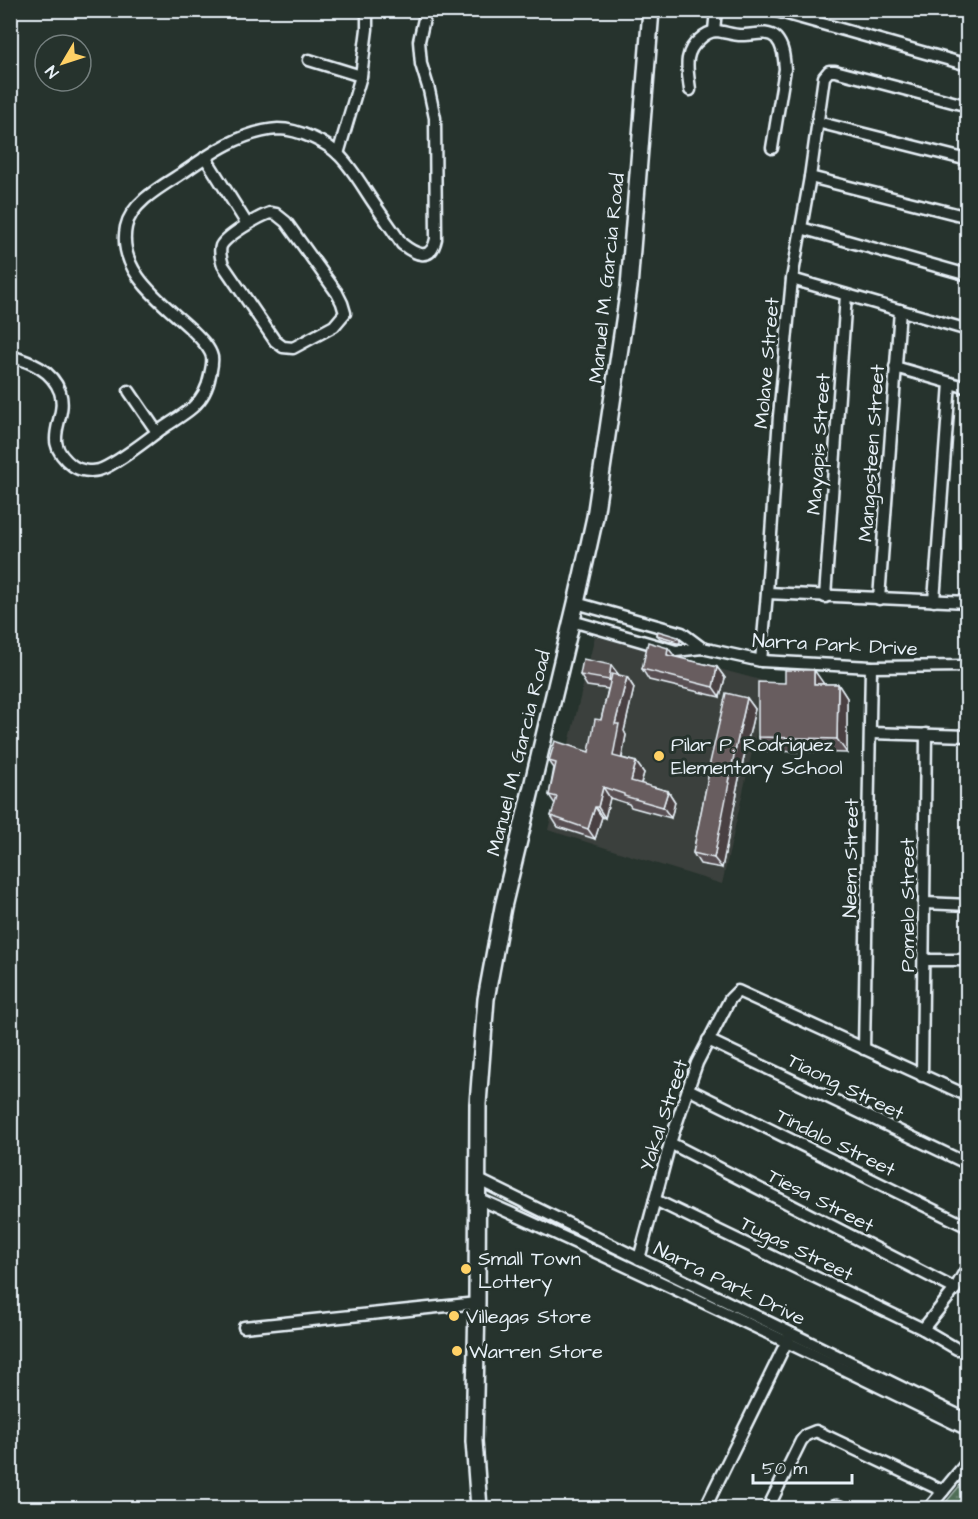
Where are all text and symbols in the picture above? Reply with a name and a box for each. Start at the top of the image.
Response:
north arrow [33,33,93,93]
text: N [40,61,64,83]
street label: Manuel M. Garcia Road [582,172,632,385]
street label: Molave Street [747,296,787,430]
street label: Mangosteen Street [852,363,893,543]
street label: Mayapis Street [800,372,839,516]
street label: Narra Park Drive [752,627,918,663]
street label: Manuel M. Garcia Road [480,647,558,859]
place label: Pilar P. Rodriguez Elementary School [671,731,843,783]
marker: Pilar P. Rodriguez Elementary School [652,749,666,763]
street label: Neem Street [836,798,866,918]
street label: Pomelo Street [894,838,922,972]
street label: Tiaong Street [782,1046,909,1128]
street label: Yakal Street [633,1056,695,1175]
street label: Tindalo Street [771,1102,900,1184]
street label: Tiesa Street [762,1162,879,1240]
street label: Tugas Street [735,1209,858,1289]
street label: Narra Park Drive [649,1235,810,1333]
place label: Small Town Lottery [478,1245,581,1297]
marker: Small Town Lottery [459,1262,473,1276]
place label: Villegas Store [466,1303,591,1332]
marker: Villegas Store [447,1309,461,1323]
place label: Warren Store [469,1338,603,1366]
marker: Warren Store [450,1344,464,1358]
scale bar [753,1447,852,1485]
text: 50 m [762,1456,807,1481]

